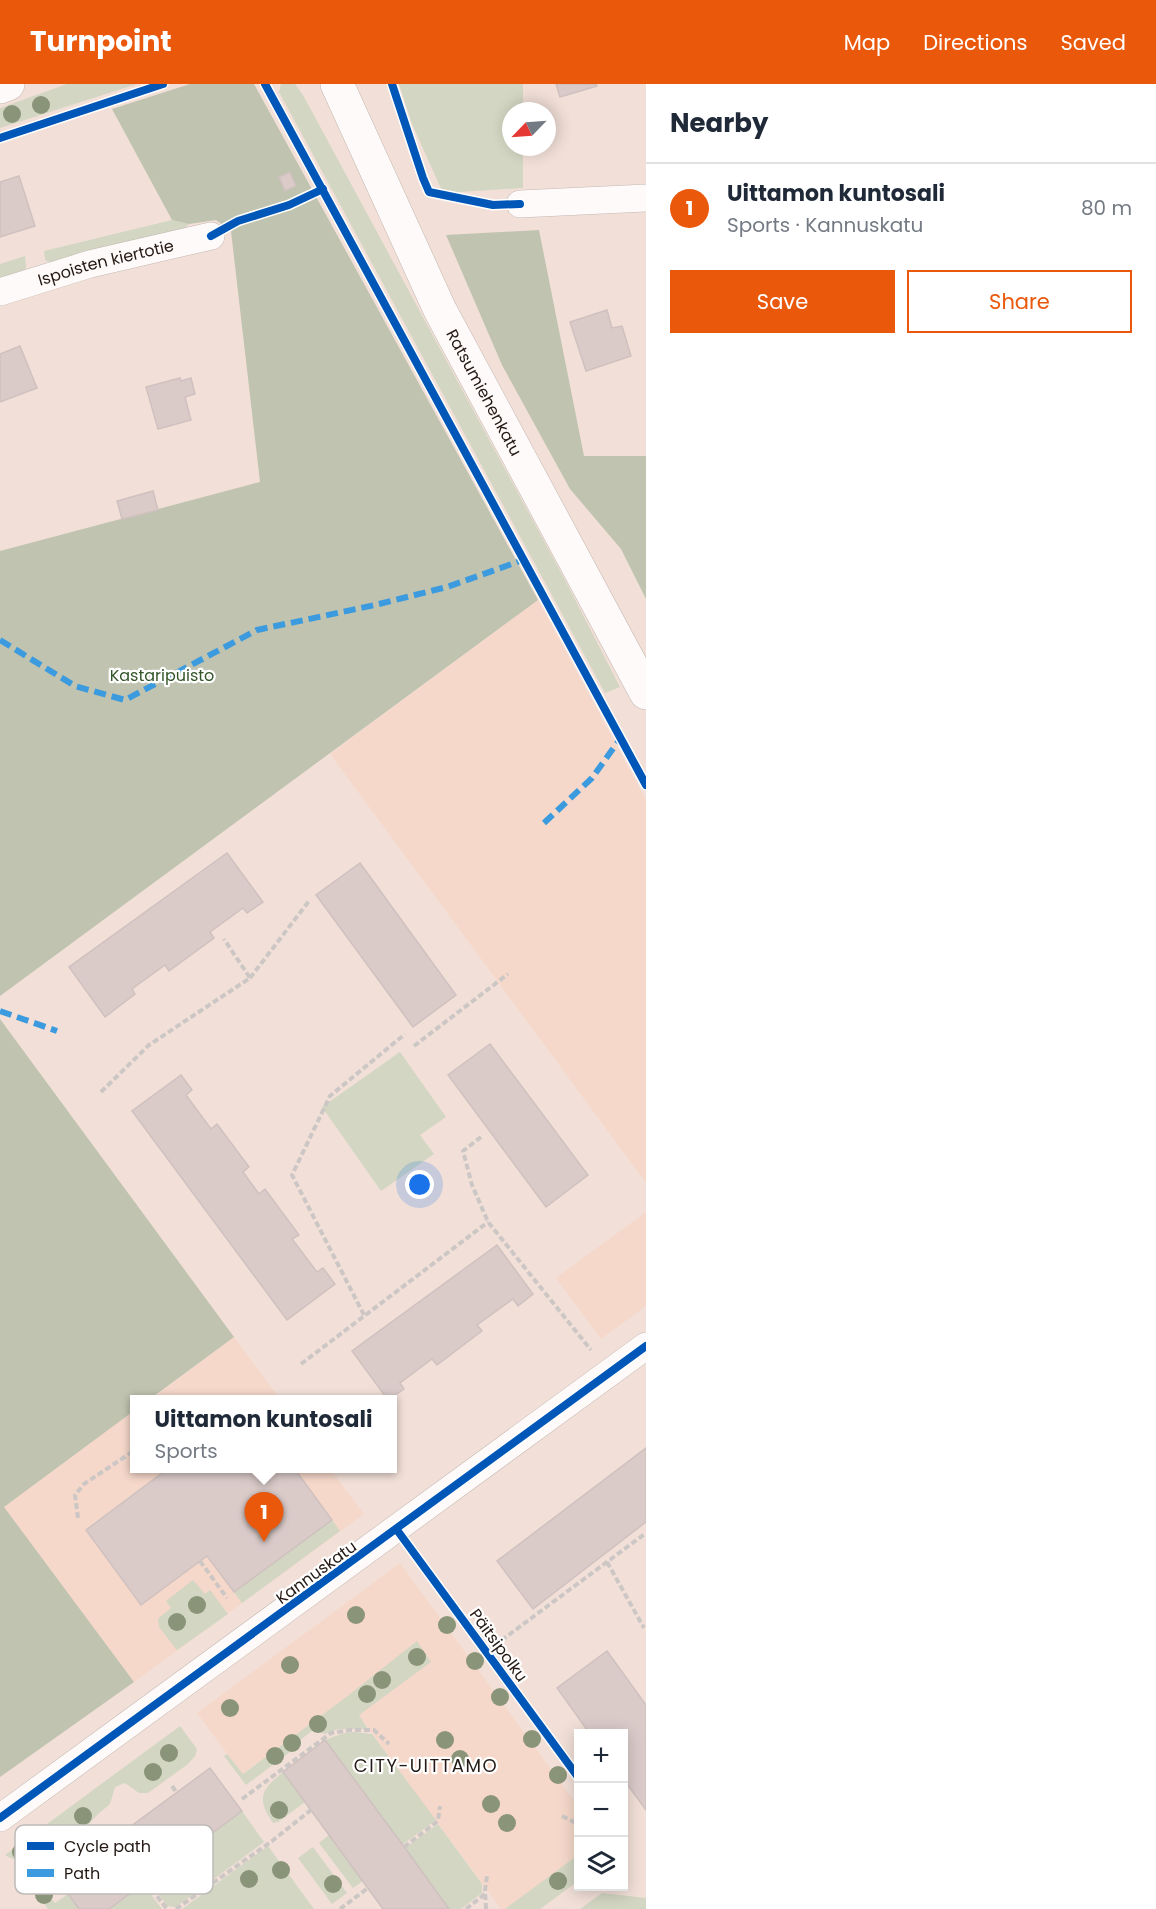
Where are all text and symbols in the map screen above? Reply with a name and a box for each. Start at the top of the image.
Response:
text: Turnpoint [30,22,172,61]
text: Map [844,28,890,57]
text: Directions [923,28,1027,57]
text: Saved [1060,28,1126,57]
north arrow [502,102,556,156]
text: Nearby [670,105,768,141]
text: Uittamon kuntosali [727,178,945,209]
text: 1 [686,194,693,222]
text: 80 m [1081,194,1132,222]
text: Sports · Kannuskatu [727,211,923,239]
street label: Ispoisten kiertotie [35,234,176,292]
button: Save [670,270,895,333]
button: Share [907,270,1132,333]
street label: Ratsumiehenkatu [440,325,527,460]
park label: Kastaripuisto [110,664,214,687]
your location [405,1170,434,1199]
popup [130,1395,397,1473]
text: Uittamon kuntosali [155,1404,373,1435]
text: Sports [155,1437,218,1465]
pin: 1 [244,1492,284,1542]
street label: Kannuskatu [271,1535,361,1610]
street label: Päitsipolku [464,1604,533,1687]
map controls [574,1729,628,1891]
button: + [574,1729,628,1783]
district label: CITY-UITTAMO [354,1753,498,1778]
button: − [574,1783,628,1837]
legend [15,1825,213,1894]
text: Cycle path [64,1835,151,1858]
button: layers [574,1837,628,1891]
text: Path [64,1862,100,1885]

